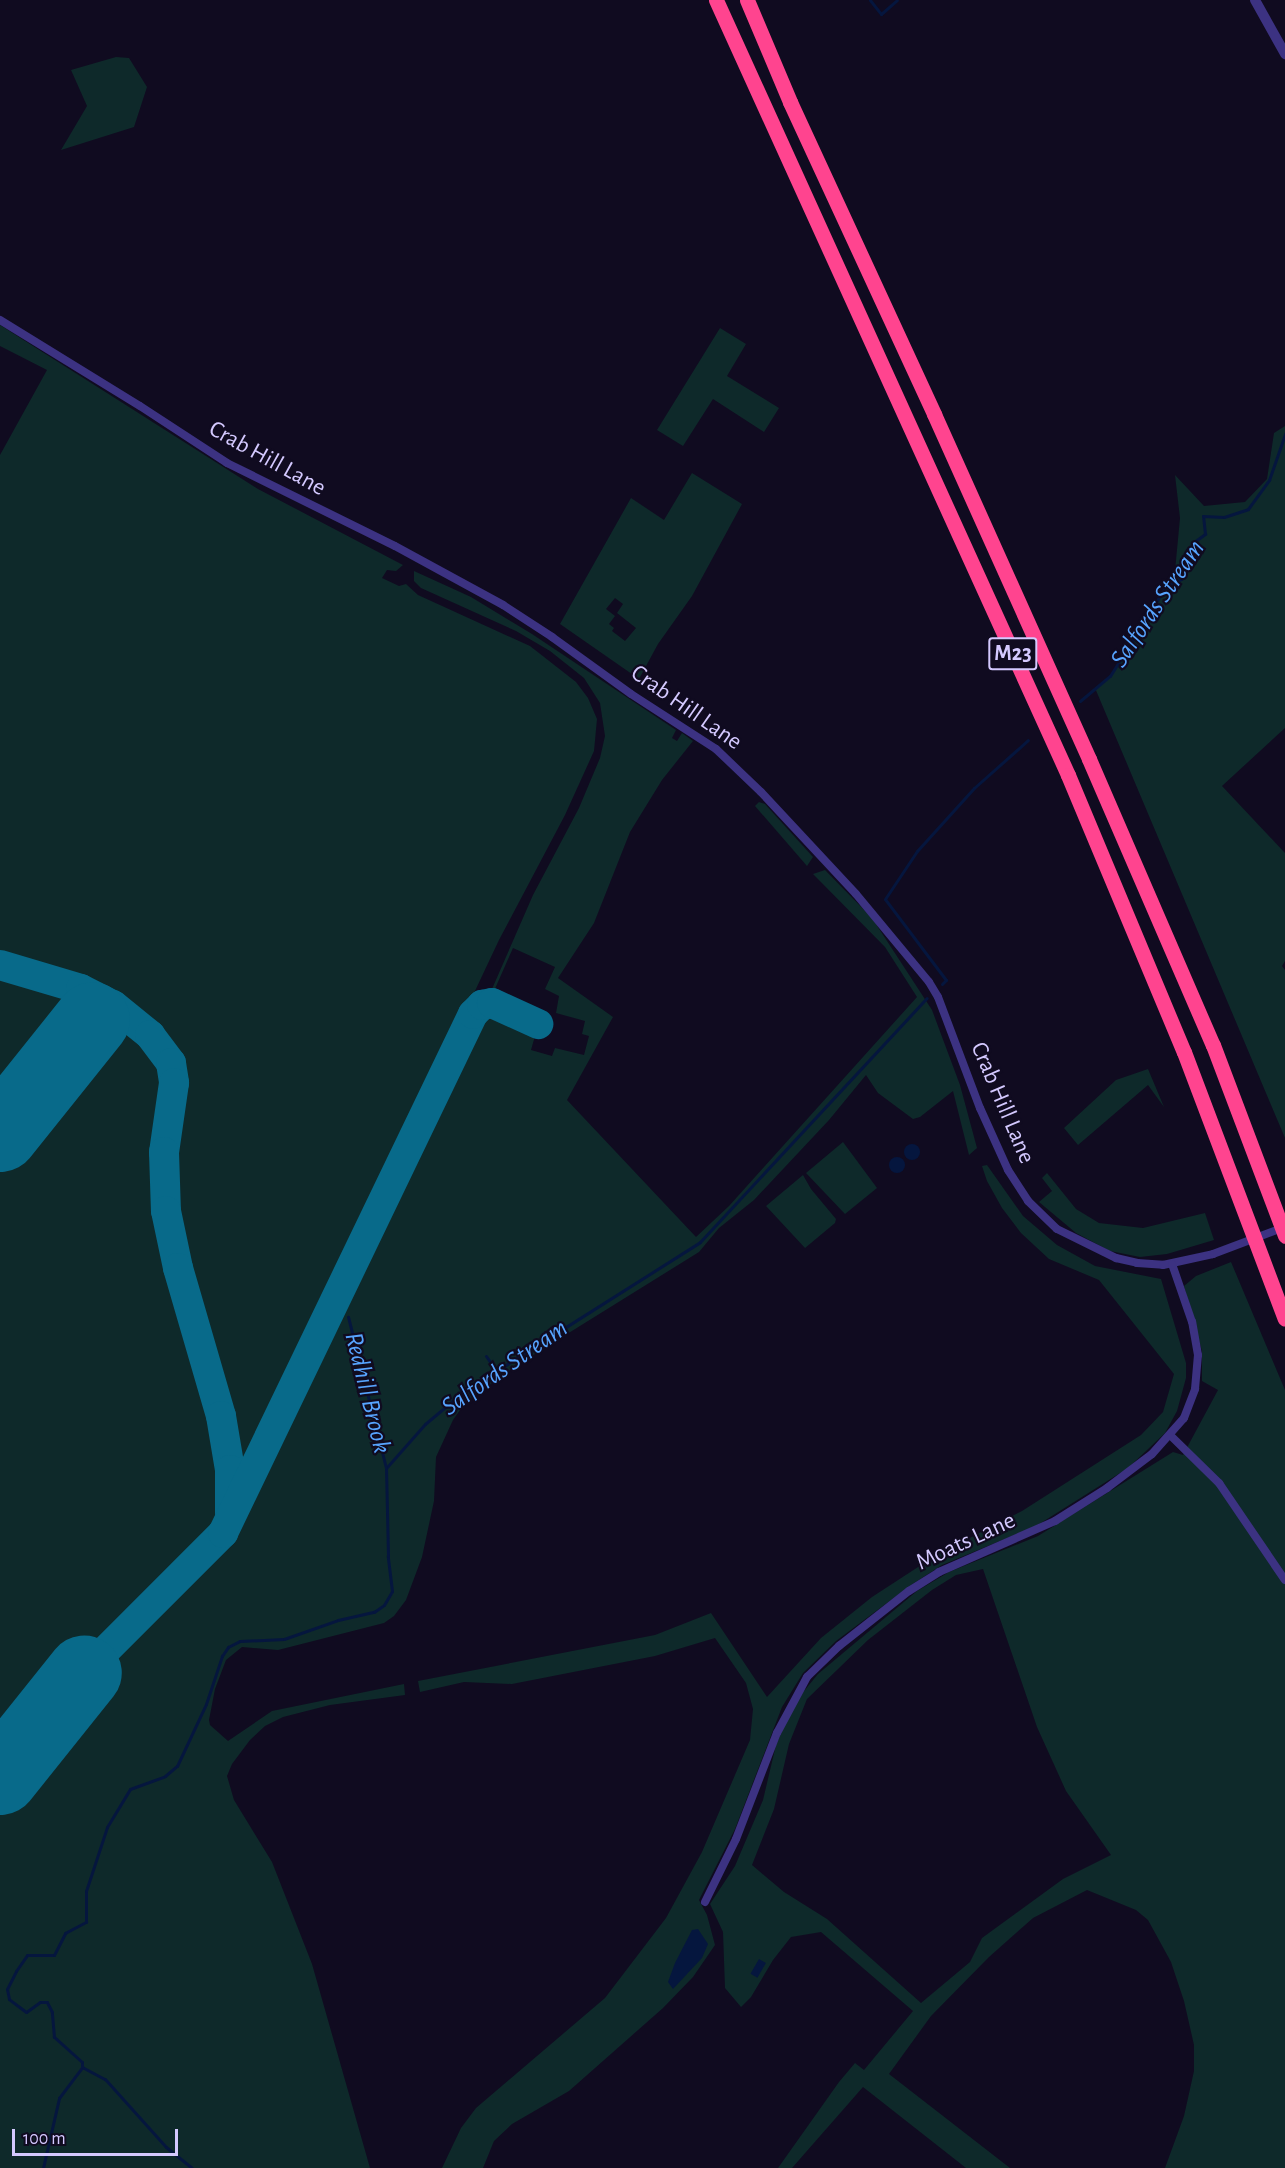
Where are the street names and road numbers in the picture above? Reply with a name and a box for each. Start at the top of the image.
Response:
street label: Crab Hill Lane [204,415,330,503]
road number: M23 [988,635,1038,673]
street label: Crab Hill Lane [625,659,747,757]
street label: Crab Hill Lane [964,1038,1040,1168]
street label: Moats Lane [912,1507,1020,1577]

